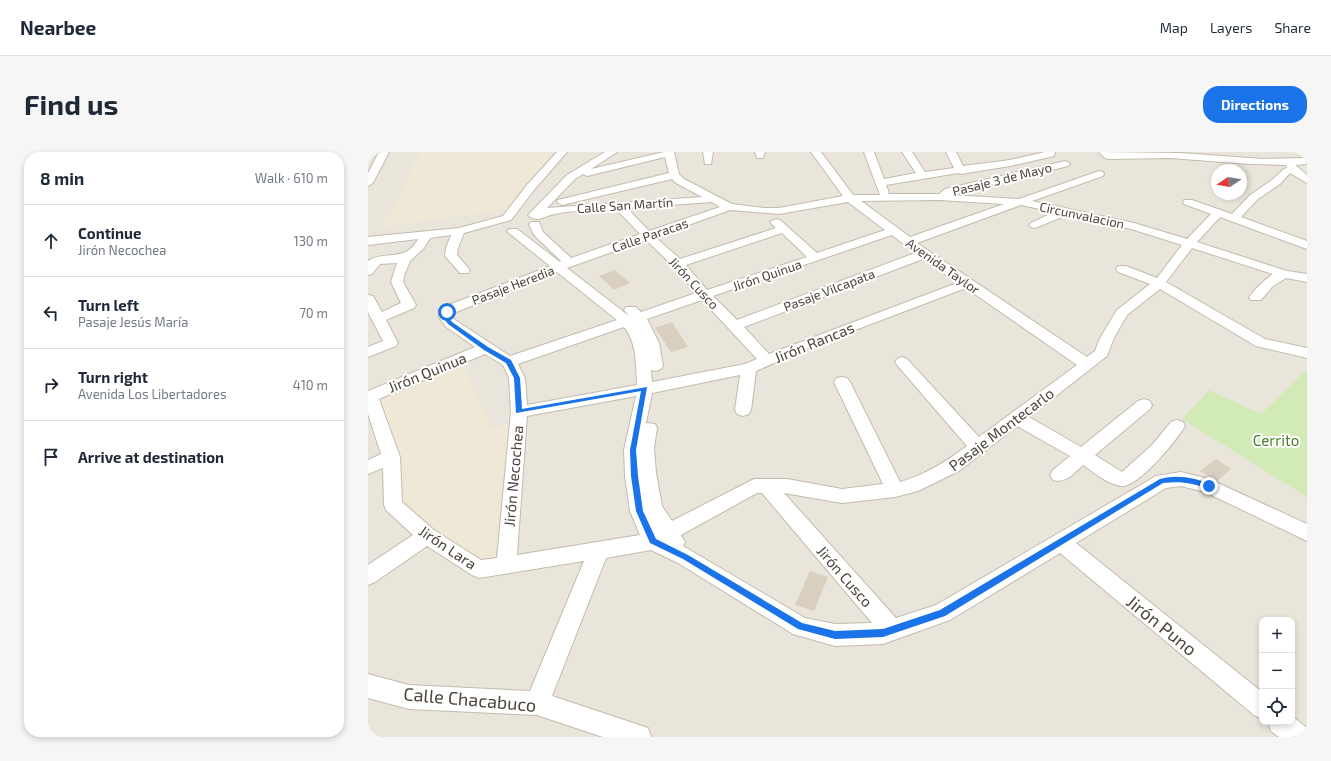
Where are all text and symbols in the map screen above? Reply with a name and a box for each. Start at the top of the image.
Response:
text: Nearbee [20,16,96,39]
text: Map [1160,19,1188,36]
text: Layers [1210,19,1252,36]
text: Share [1274,19,1311,36]
button: Directions [1203,86,1307,123]
text: Find us [24,87,118,121]
street label: Pasaje 3 de Mayo [951,159,1053,199]
north arrow [1211,164,1247,200]
text: 8 min [40,168,84,188]
text: Walk · 610 m [255,170,328,186]
street label: Calle San Martín [576,194,674,216]
street label: Circunvalacion [1038,198,1126,232]
street label: Calle Paracas [610,215,690,255]
text: Continue [78,224,141,242]
icon: ahead [40,230,62,252]
text: 130 m [293,233,328,249]
street label: Avenida Taylor [903,235,983,297]
text: Jirón Necochea [78,242,166,258]
street label: Jirón Cusco [666,254,722,312]
street label: Jirón Quinua [730,256,804,294]
street label: Pasaje Heredia [469,262,557,308]
street label: Pasaje Vilcapata [781,265,877,315]
text: Turn left [78,296,139,314]
icon: left [40,302,62,324]
route start [438,303,456,321]
text: 70 m [299,305,328,321]
text: Pasaje Jesús María [78,314,188,330]
street label: Jirón Rancas [771,318,857,366]
street label: Jirón Quinua [385,348,469,397]
text: Turn right [78,368,148,386]
icon: right [40,374,62,396]
text: 410 m [293,377,328,393]
street label: Pasaje Montecarlo [945,384,1058,475]
text: Avenida Los Libertadores [78,386,227,402]
street label: Jirón Necochea [500,424,526,528]
park label: Cerrito [1253,431,1299,449]
icon: arrive [40,446,62,468]
text: Arrive at destination [78,448,224,466]
route end [1200,477,1218,495]
street label: Jirón Lara [416,521,480,573]
street label: Jirón Cusco [813,542,877,610]
street label: Jirón Puno [1123,590,1201,660]
map controls [1259,617,1295,725]
button: + [1259,617,1295,653]
button: − [1259,653,1295,689]
street label: Calle Chacabuco [403,682,537,716]
button: locate [1259,689,1295,725]

